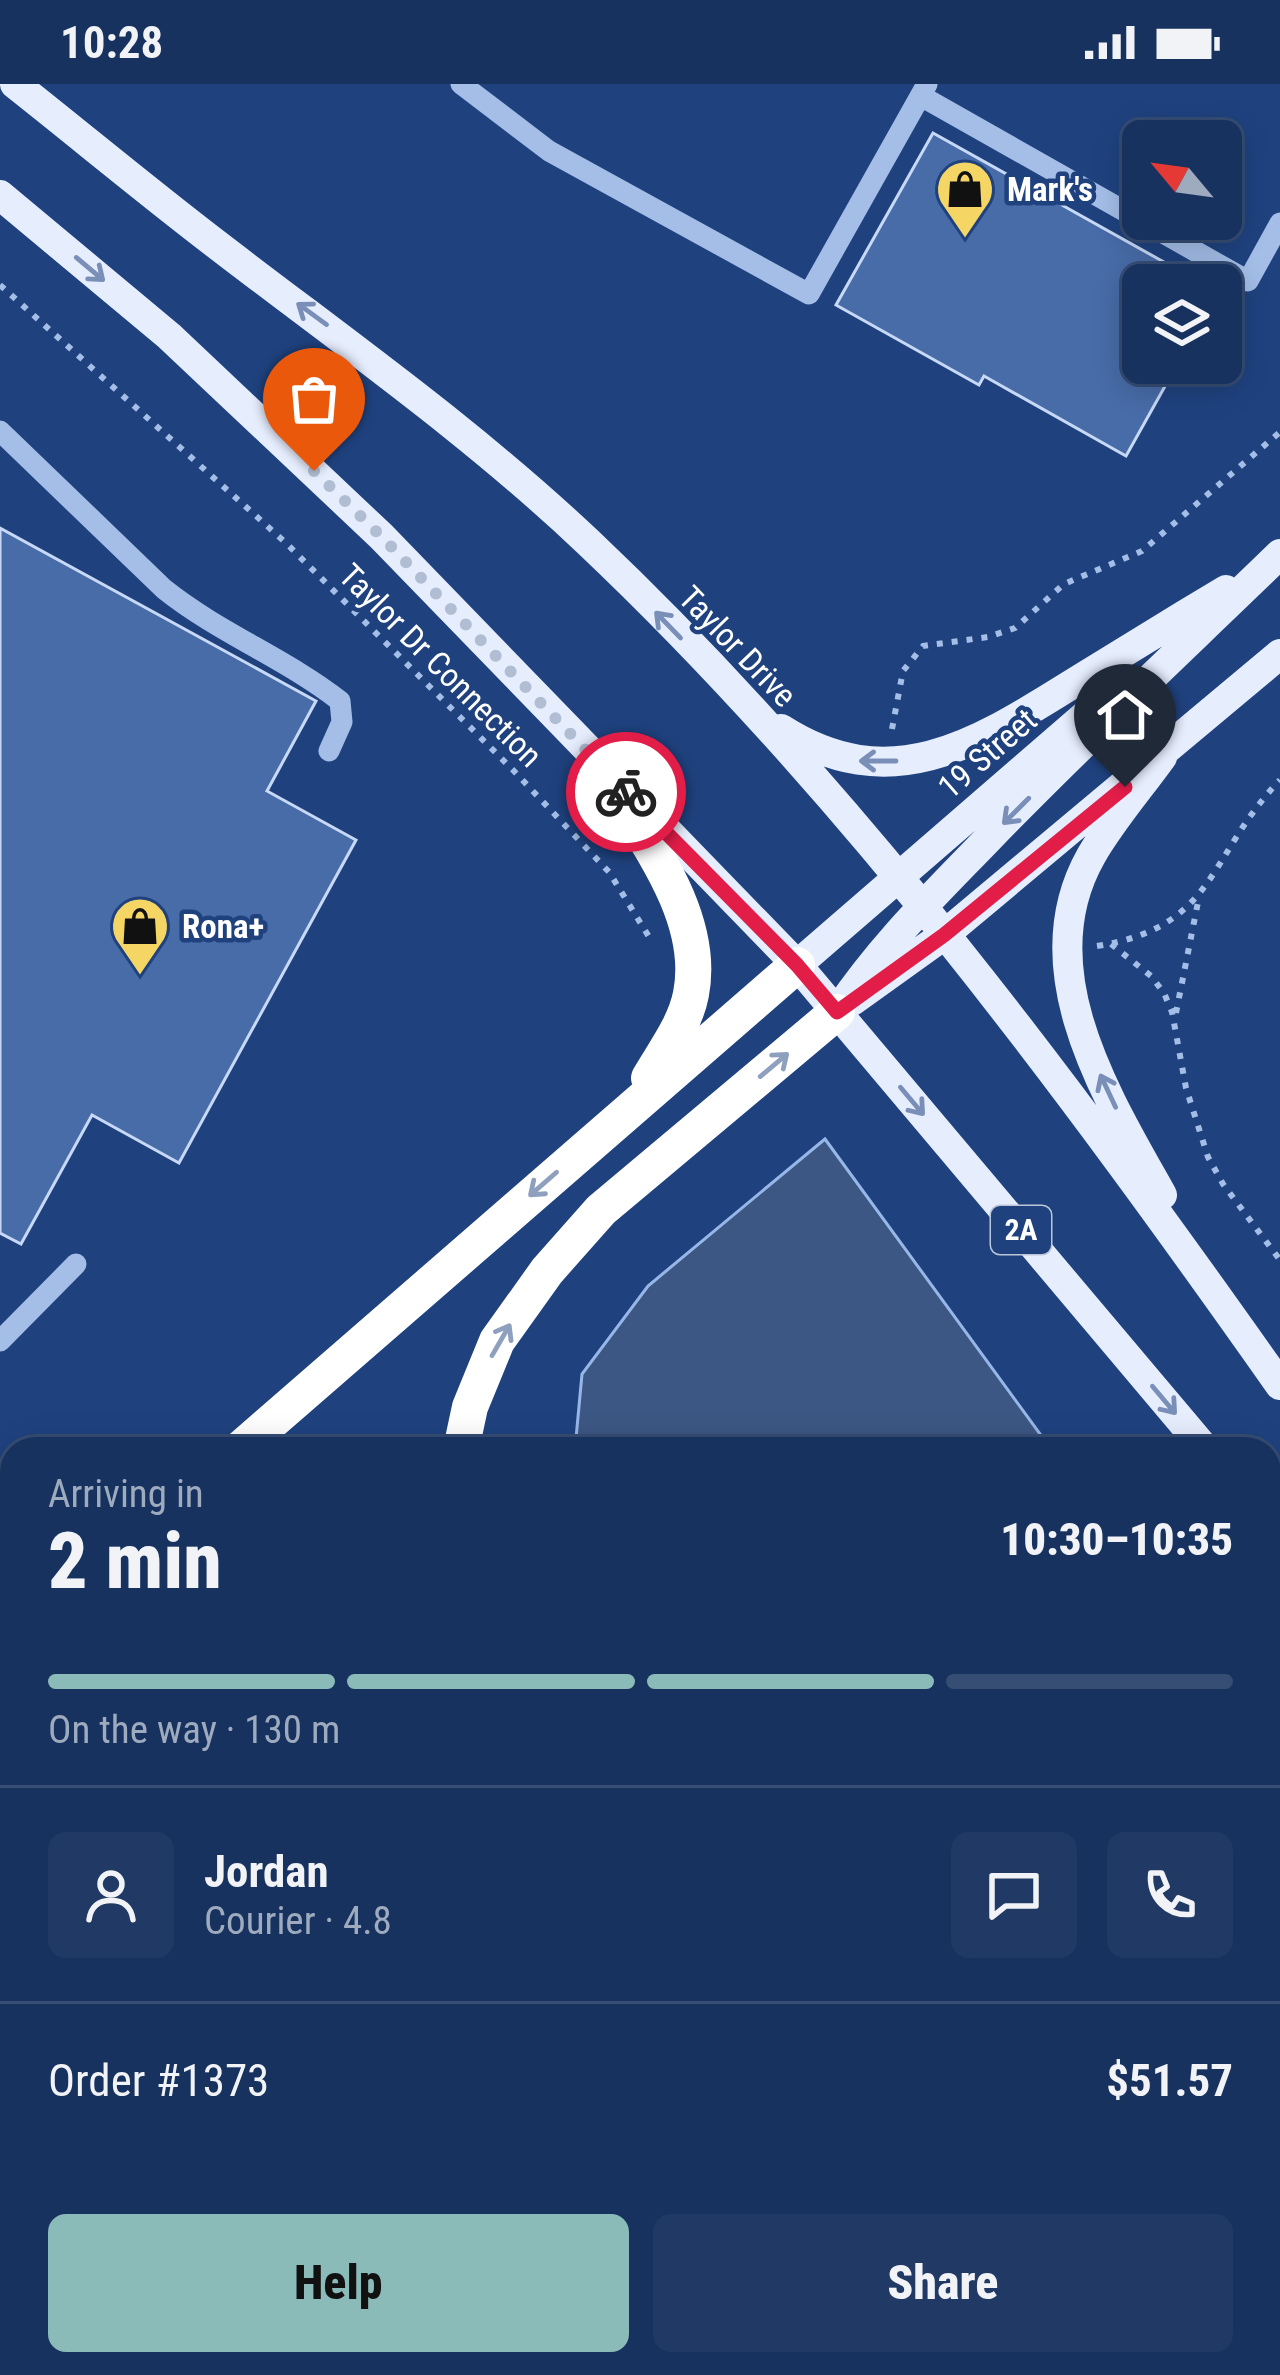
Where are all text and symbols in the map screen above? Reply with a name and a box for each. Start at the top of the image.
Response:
text: 10:28 [60,16,163,69]
north arrow [1122,120,1242,240]
map controls [1122,120,1242,384]
shop icon: Mark's [934,158,996,240]
place label: Mark's [1007,170,1093,209]
one-way arrow [74,255,105,283]
button: layers [1122,264,1242,384]
one-way arrow [296,302,329,328]
pin [263,348,365,471]
icon: bag [281,366,347,432]
street label: Taylor Dr Connection [331,556,550,775]
street label: Taylor Drive [671,578,805,715]
one-way arrow [655,611,683,640]
pin [1074,664,1176,787]
icon: home [1092,682,1158,748]
street label: 19 Street [930,700,1044,807]
courier [566,732,686,852]
one-way arrow [859,750,898,773]
icon: bike [593,759,659,825]
one-way arrow [1002,796,1030,825]
shop icon: Rona+ [109,895,171,977]
place label: Rona+ [182,907,264,946]
one-way arrow [758,1052,789,1080]
one-way arrow [1096,1074,1118,1110]
one-way arrow [898,1085,926,1116]
one-way arrow [529,1170,559,1197]
road number: 2A [991,1206,1051,1254]
one-way arrow [489,1323,513,1358]
one-way arrow [1149,1384,1177,1415]
text: Arriving in [48,1471,204,1517]
text: 10:30–10:35 [1000,1513,1233,1566]
text: 2 min [48,1516,222,1607]
text: On the way · 130 m [48,1707,340,1753]
button: person [48,1832,174,1958]
button: chat [951,1832,1077,1958]
button: phone [1107,1832,1233,1958]
text: Jordan [204,1845,329,1898]
text: Courier · 4.8 [204,1898,392,1944]
text: Order #1373 [48,2054,269,2107]
text: $51.57 [1106,2054,1233,2107]
button: Help [48,2214,629,2352]
button: Share [653,2214,1233,2352]

